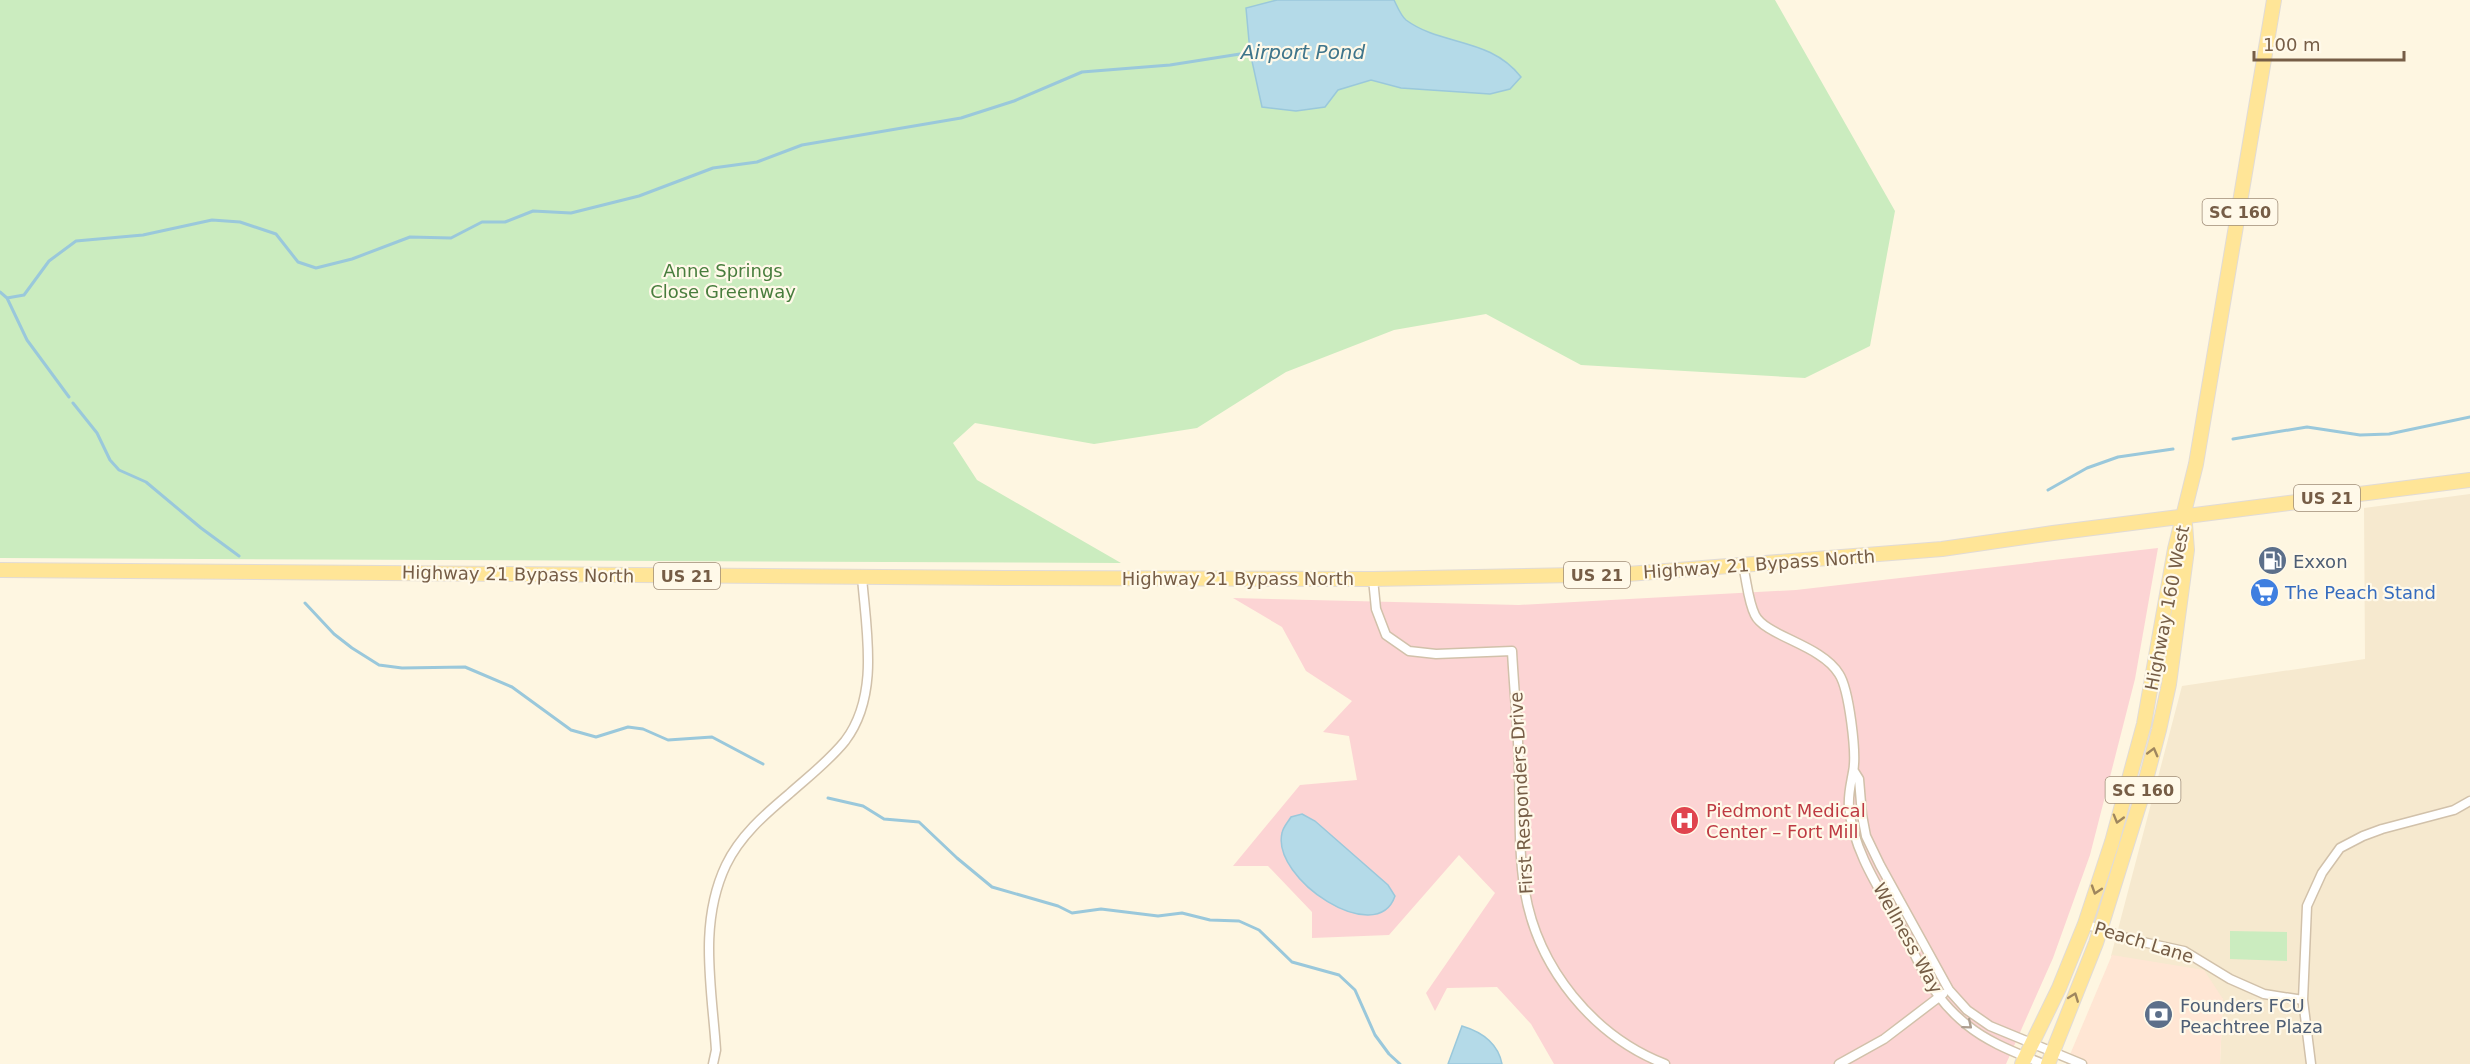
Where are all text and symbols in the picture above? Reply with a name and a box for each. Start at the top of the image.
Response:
scale bar [2254,24,2404,62]
text: 100 m [2263,34,2321,55]
water label: Airport Pond [1239,40,1366,64]
road number: SC 160 [2202,199,2278,225]
park label: Anne Springs Close Greenway [650,260,796,302]
road number: US 21 [2294,485,2360,511]
street label: Highway 160 West [2141,524,2193,692]
street label: Highway 21 Bypass North [1642,545,1876,583]
fuel station icon: Exxon [2256,545,2288,577]
place label: Exxon [2293,551,2348,572]
street label: Highway 21 Bypass North [402,561,634,587]
road number: US 21 [1564,562,1630,588]
road number: US 21 [654,563,720,589]
street label: Highway 21 Bypass North [1122,568,1354,589]
supermarket icon: The Peach Stand [2248,576,2280,608]
place label: The Peach Stand [2284,582,2436,603]
street label: First Responders Drive [1505,691,1537,895]
one-way arrow [2146,747,2159,757]
road number: SC 160 [2106,777,2180,803]
place label: Piedmont Medical Center – Fort Mill [1706,800,1866,842]
hospital icon: Piedmont Medical Center – Fort Mill [1669,804,1701,836]
one-way arrow [2113,813,2125,824]
street label: Wellness Way [1869,879,1947,997]
one-way arrow [2091,884,2103,895]
street label: Peach Lane [2092,917,2196,967]
one-way arrow [2067,993,2080,1003]
place label: Founders FCU Peachtree Plaza [2180,995,2323,1037]
bank icon: Founders FCU Peachtree Plaza [2143,999,2175,1031]
one-way arrow [1961,1018,1972,1029]

